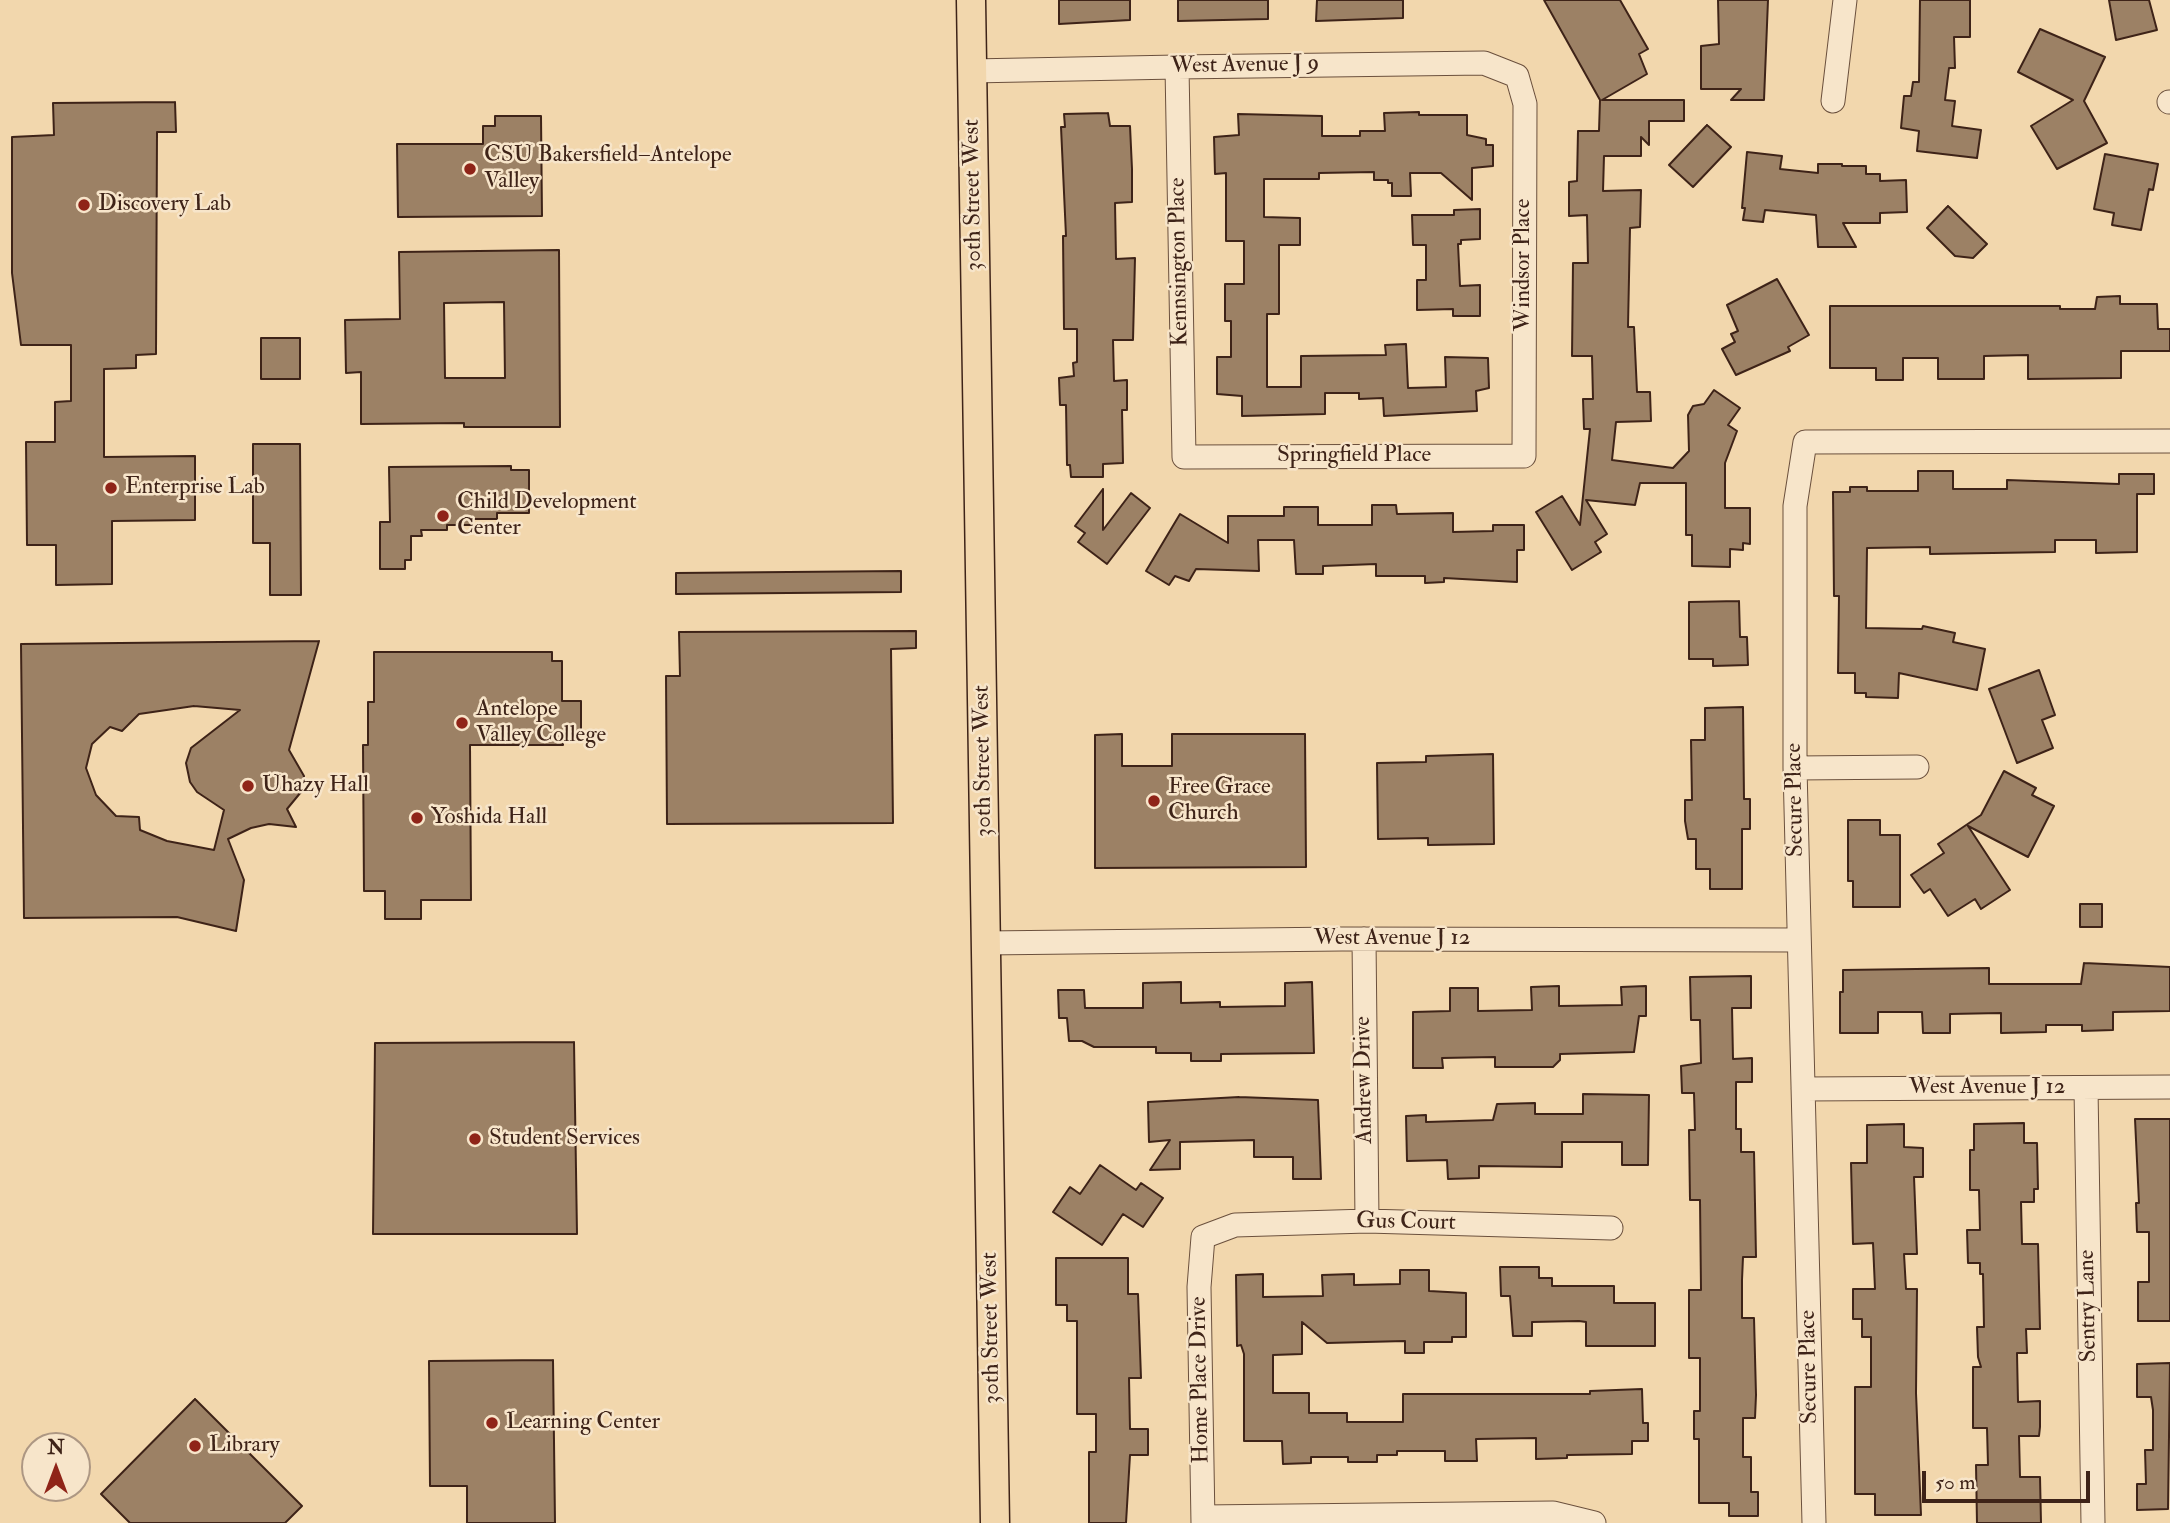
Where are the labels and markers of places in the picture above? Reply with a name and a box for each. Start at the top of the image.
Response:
place label: CSU Bakersfield–Antelope Valley [484,142,732,196]
marker: CSU Bakersfield–Antelope Valley [462,161,478,177]
place label: Discovery Lab [98,191,231,219]
marker: Discovery Lab [76,197,92,213]
place label: Enterprise Lab [125,474,265,502]
marker: Enterprise Lab [103,480,119,496]
place label: Child Development Center [457,489,637,543]
marker: Child Development Center [435,508,451,524]
place label: Antelope Valley College [476,696,606,750]
marker: Antelope Valley College [454,715,470,731]
place label: Uhazy Hall [262,772,369,800]
place label: Free Grace Church [1168,774,1271,828]
marker: Uhazy Hall [240,778,256,794]
marker: Free Grace Church [1146,793,1162,809]
place label: Yoshida Hall [431,804,547,832]
marker: Yoshida Hall [409,810,425,826]
place label: Student Services [489,1125,640,1153]
marker: Student Services [467,1131,483,1147]
place label: Learning Center [506,1409,660,1437]
marker: Learning Center [484,1415,500,1431]
place label: Library [209,1432,280,1460]
marker: Library [187,1438,203,1454]

